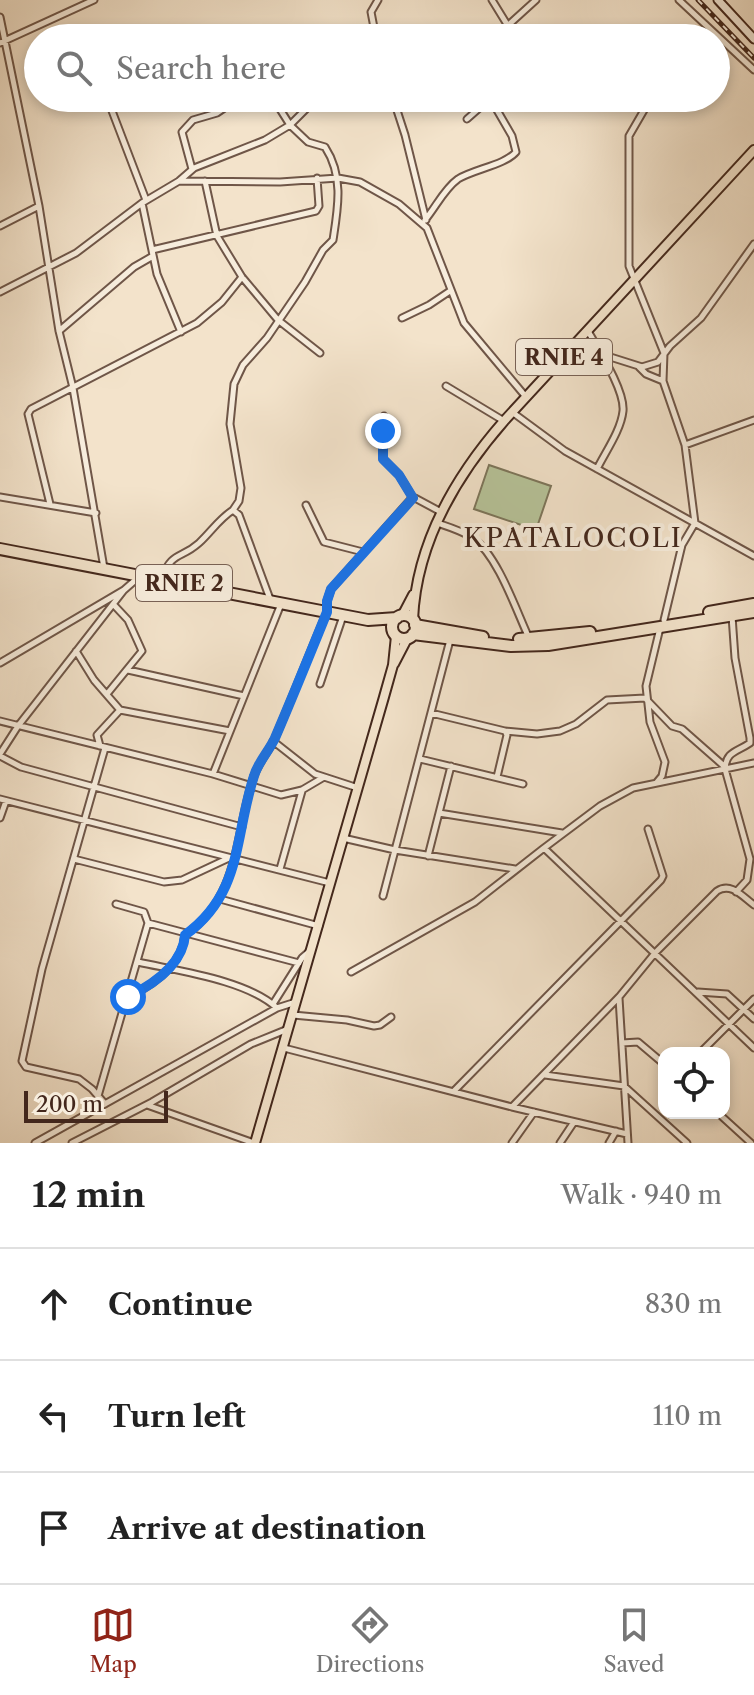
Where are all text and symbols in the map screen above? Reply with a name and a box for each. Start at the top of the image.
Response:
search box [24,24,730,112]
icon: search [52,46,96,90]
text: Search here [116,50,286,87]
road number: RNIE 4 [516,339,612,375]
route end [365,413,401,449]
district label: KPATALOCOLI [463,522,683,554]
road number: RNIE 2 [136,565,232,601]
route start [110,979,146,1015]
map controls [658,1047,730,1119]
button: locate [658,1047,730,1119]
scale bar [24,1087,168,1123]
text: 200 m [36,1091,103,1118]
text: 12 min [32,1174,145,1216]
text: Walk · 940 m [561,1179,722,1211]
icon: ahead [32,1282,76,1326]
text: Continue [108,1286,253,1323]
text: 830 m [645,1288,722,1320]
icon: left [32,1394,76,1438]
text: Turn left [108,1398,245,1435]
text: 110 m [653,1400,722,1432]
icon: arrive [32,1506,76,1550]
text: Arrive at destination [108,1510,426,1547]
tab: Map [89,1603,137,1678]
tab: Directions [316,1603,424,1678]
tab: Saved [603,1603,664,1678]

